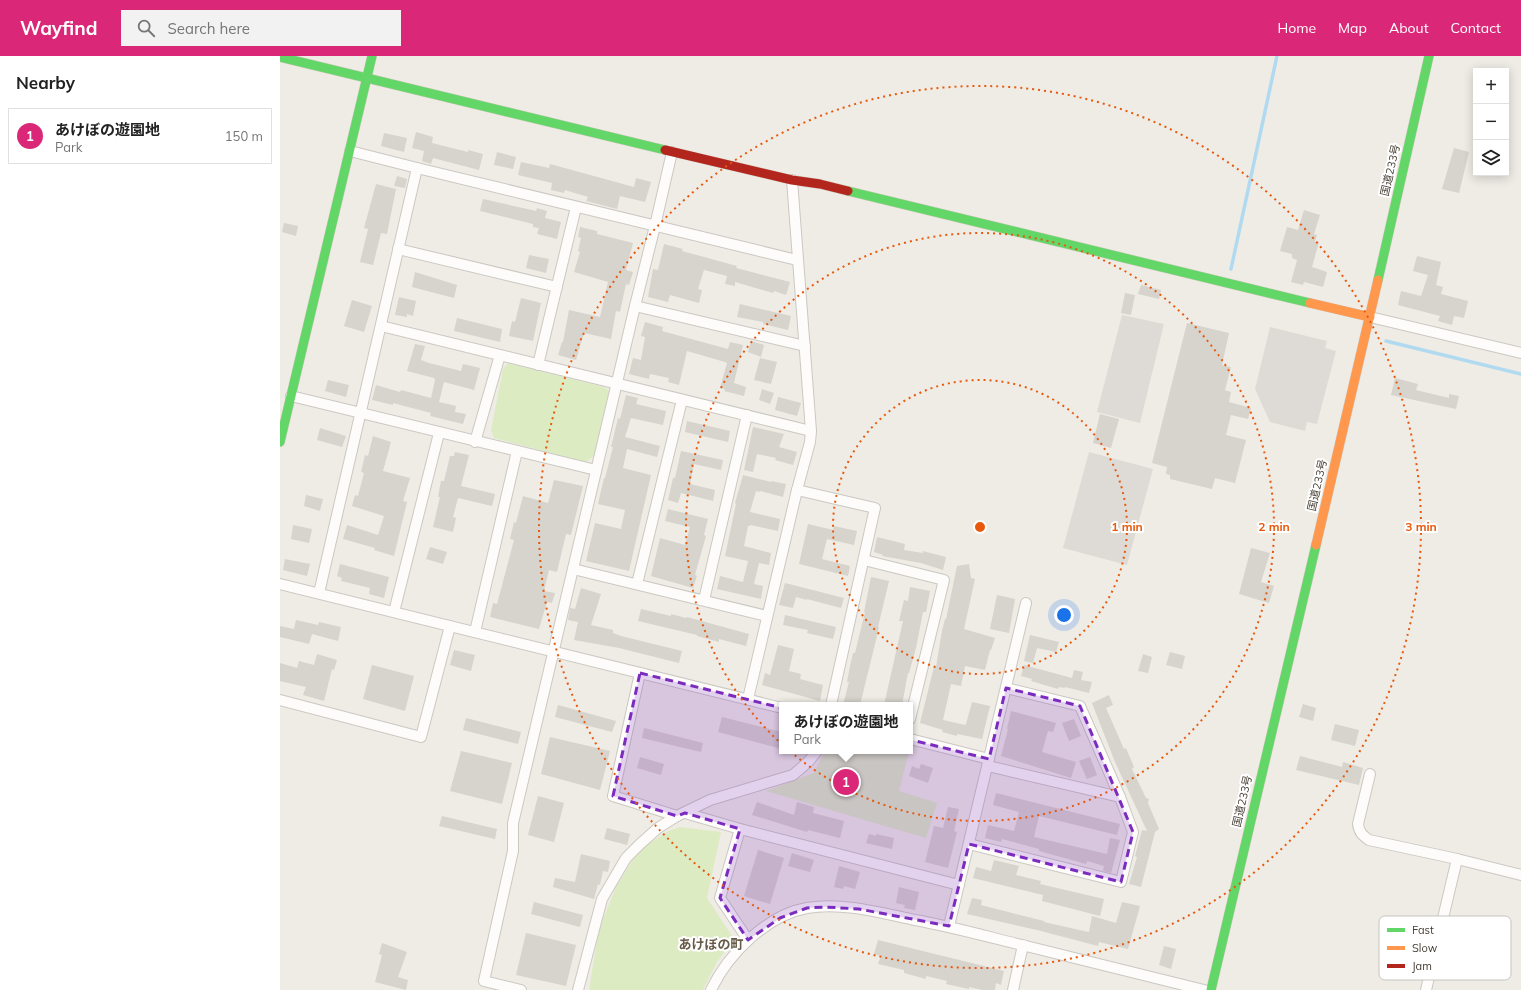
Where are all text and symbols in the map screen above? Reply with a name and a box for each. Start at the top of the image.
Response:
search box [121,10,401,46]
text: Wayfind [20,16,97,40]
icon: search [135,17,157,39]
text: Search here [167,19,250,38]
text: Home [1277,19,1316,37]
text: Map [1338,19,1367,37]
text: About [1389,19,1429,37]
text: Contact [1451,19,1501,37]
map controls [1473,68,1509,176]
button: + [1473,68,1509,104]
text: Nearby [16,72,75,93]
button: − [1473,104,1509,140]
text: あけぼの遊園地 [55,120,160,139]
text: 1 [26,128,34,144]
text: 150 m [225,128,263,144]
text: Park [55,139,82,155]
button: layers [1473,140,1509,176]
street label: 国道233号 [1377,143,1403,197]
street label: 国道233号 [1304,458,1330,512]
text: 1 min [1111,519,1143,534]
text: 2 min [1258,519,1290,534]
text: 3 min [1405,519,1437,534]
centre of rings [973,520,987,534]
your location [1054,605,1074,625]
popup [779,702,913,754]
text: あけぼの遊園地 [793,712,899,731]
text: Park [793,731,821,747]
pin: 1 [833,767,859,797]
street label: 国道233号 [1229,774,1255,828]
legend [1379,916,1511,980]
text: Fast [1412,923,1434,937]
district label: あけぼの町 [678,936,744,952]
text: Slow [1412,941,1438,955]
text: Jam [1412,959,1432,973]

